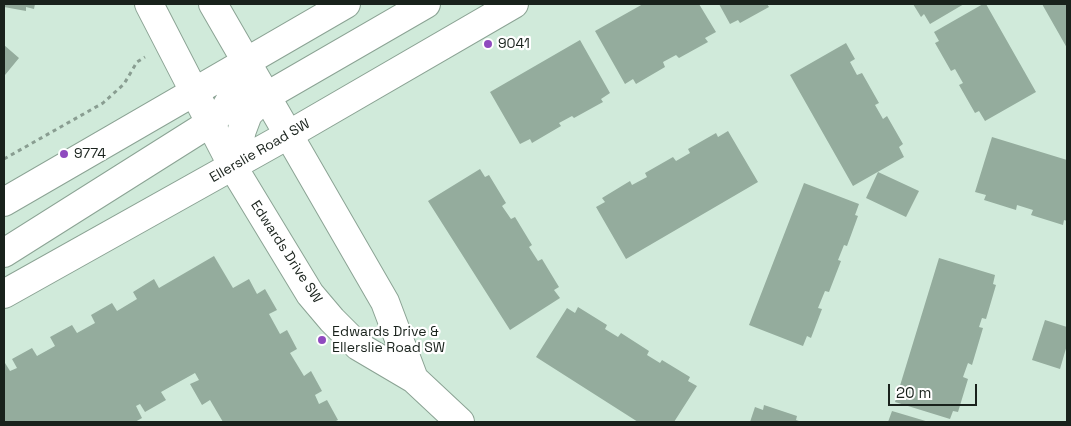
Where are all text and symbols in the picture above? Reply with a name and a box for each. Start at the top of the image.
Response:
place label: 9041 [498,36,530,52]
marker: 9041 [482,38,494,50]
street label: Ellerslie Road SW [207,115,313,187]
place label: 9774 [74,146,106,162]
marker: 9774 [58,148,70,160]
street label: Edwards Drive SW [247,198,325,306]
place label: Edwards Drive & Ellerslie Road SW [332,324,445,357]
marker: Edwards Drive & Ellerslie Road SW [316,334,328,346]
scale bar [891,374,980,406]
text: 20 m [896,383,931,402]

